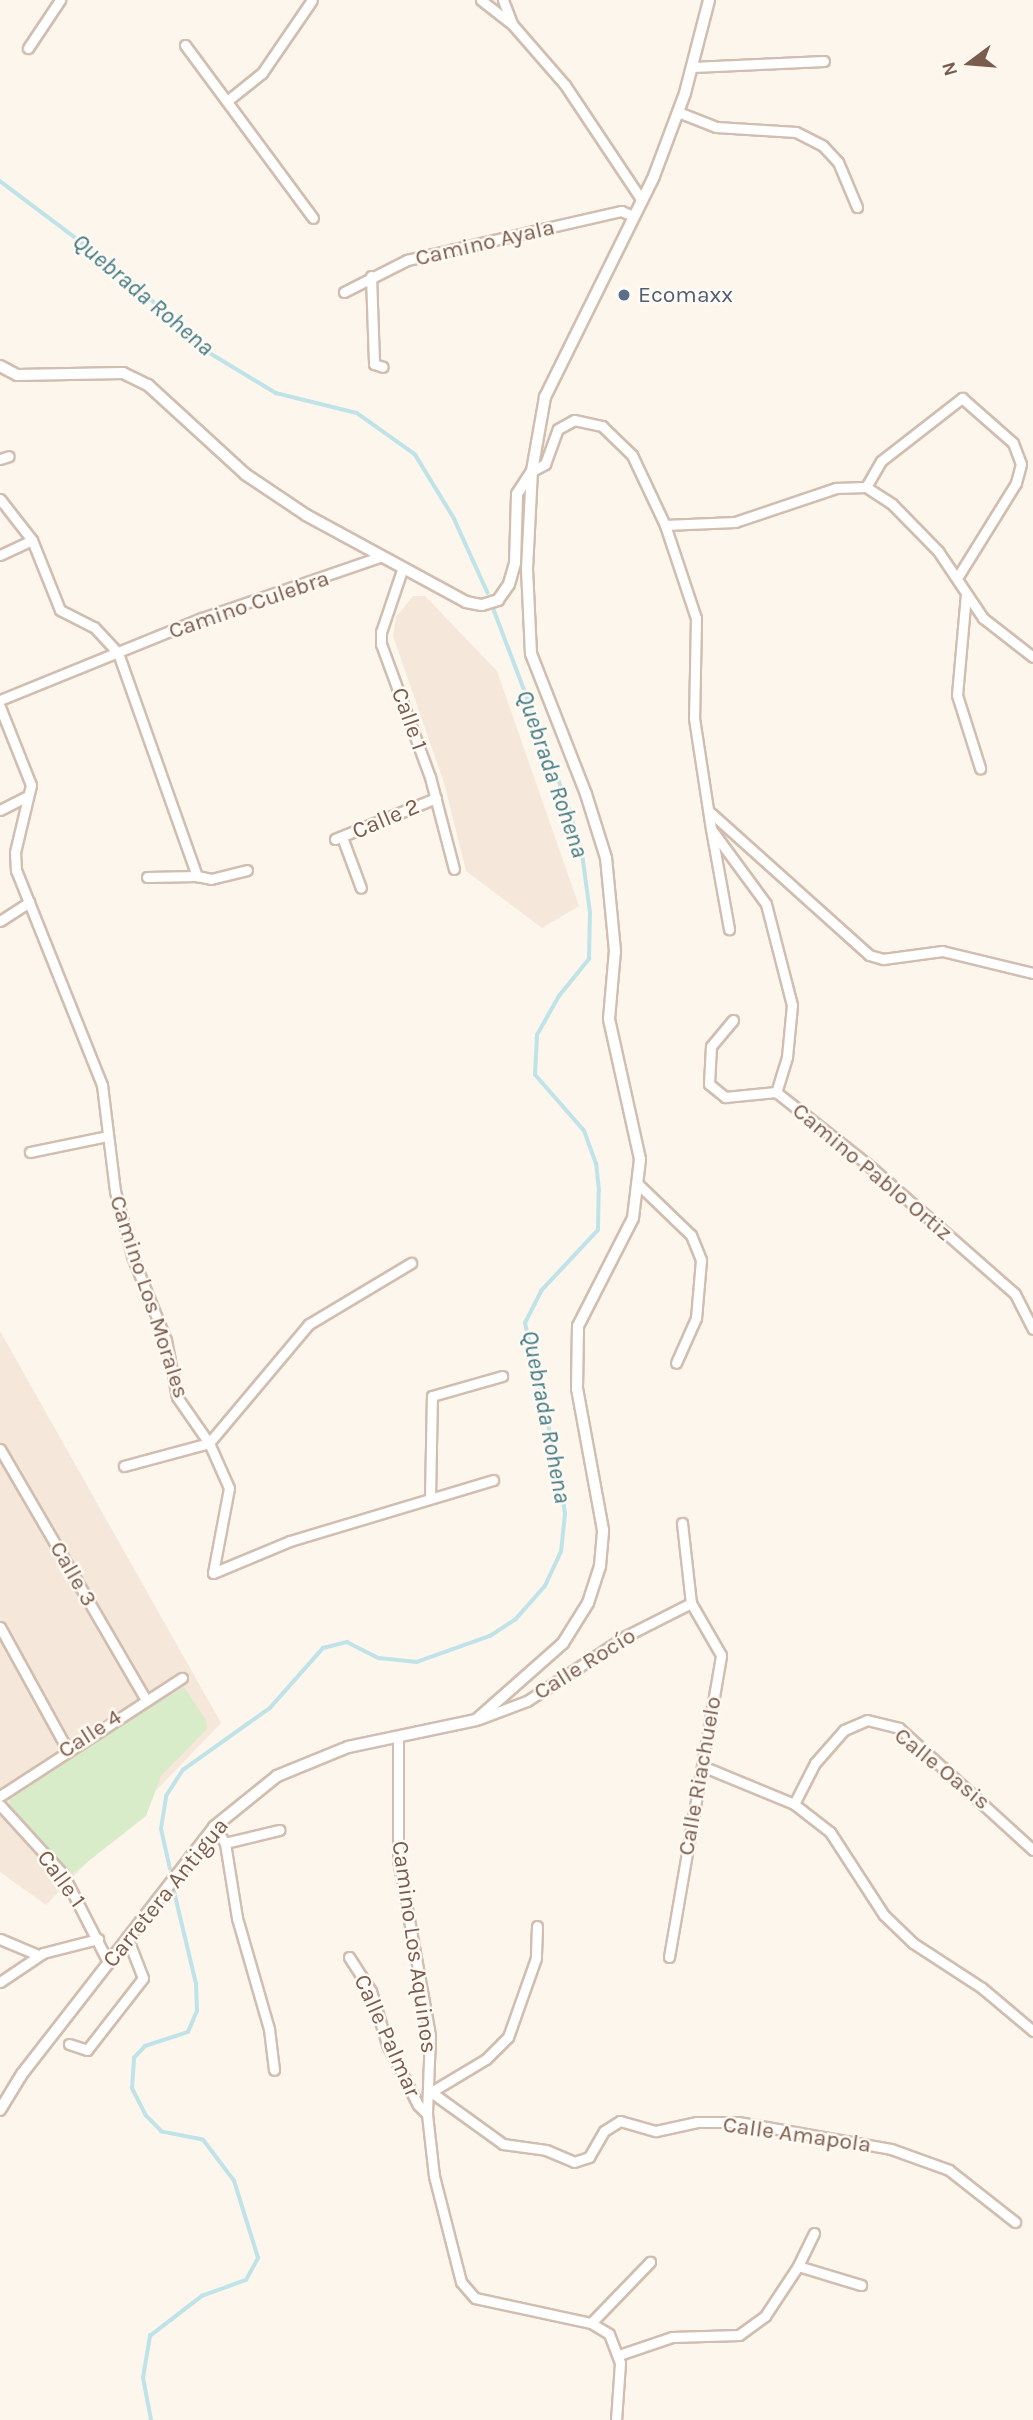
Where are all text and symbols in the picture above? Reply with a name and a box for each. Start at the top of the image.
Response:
north arrow [935,28,1005,98]
text: N [937,59,962,78]
street label: Camino Ayala [413,214,557,272]
water label: Quebrada Rohena [66,228,220,362]
place label: Ecomaxx [638,281,733,309]
marker: Ecomaxx [616,287,632,303]
street label: Camino Culebra [165,565,333,645]
street label: Calle 1 [385,684,433,754]
water label: Quebrada Rohena [510,686,594,862]
street label: Calle 2 [348,793,424,845]
street label: Camino Pablo Ortiz [786,1097,958,1247]
street label: Camino Los Morales [103,1192,195,1402]
water label: Quebrada Rohena [515,1328,577,1506]
street label: Calle 3 [43,1537,103,1611]
street label: Calle Rocío [529,1622,641,1706]
street label: Calle Riachuelo [672,1694,728,1858]
street label: Calle 4 [53,1703,127,1765]
street label: Calle Oasis [888,1722,996,1816]
street label: Carretera Antigua [97,1813,235,1973]
street label: Camino Los Aquinos [385,1839,443,2055]
street label: Calle 1 [31,1845,91,1913]
street label: Calle Palmar [348,1970,426,2102]
street label: Calle Amapola [721,2111,873,2159]

